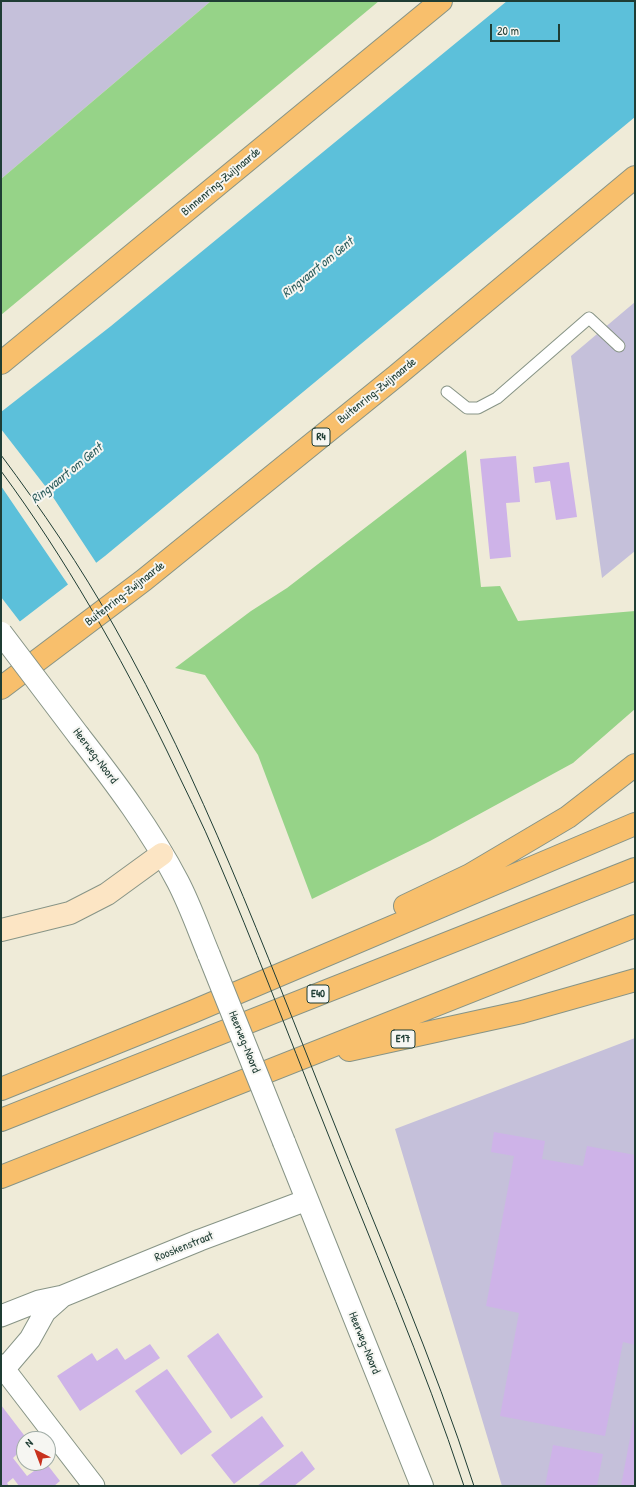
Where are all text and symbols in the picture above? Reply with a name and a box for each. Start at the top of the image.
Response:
scale bar [492,16,562,42]
text: 20 m [497,22,519,39]
street label: Binnenring-Zwijnaarde [179,145,263,219]
water label: Ringvaart om Gent [279,235,357,301]
street label: Buitenring-Zwijnaarde [335,355,419,427]
road number: R4 [312,428,330,446]
water label: Ringvaart om Gent [28,441,106,507]
street label: Buitenring-Zwijnaarde [82,559,168,629]
street label: Heerweg-Noord [69,725,121,787]
road number: E40 [307,985,329,1003]
street label: Heerweg-Noord [225,1009,263,1075]
road number: E17 [391,1030,415,1048]
street label: Rooskenstraat [153,1229,215,1265]
street label: Heerweg-Noord [345,1310,383,1376]
north arrow [16,1431,56,1471]
text: N [22,1436,35,1450]

